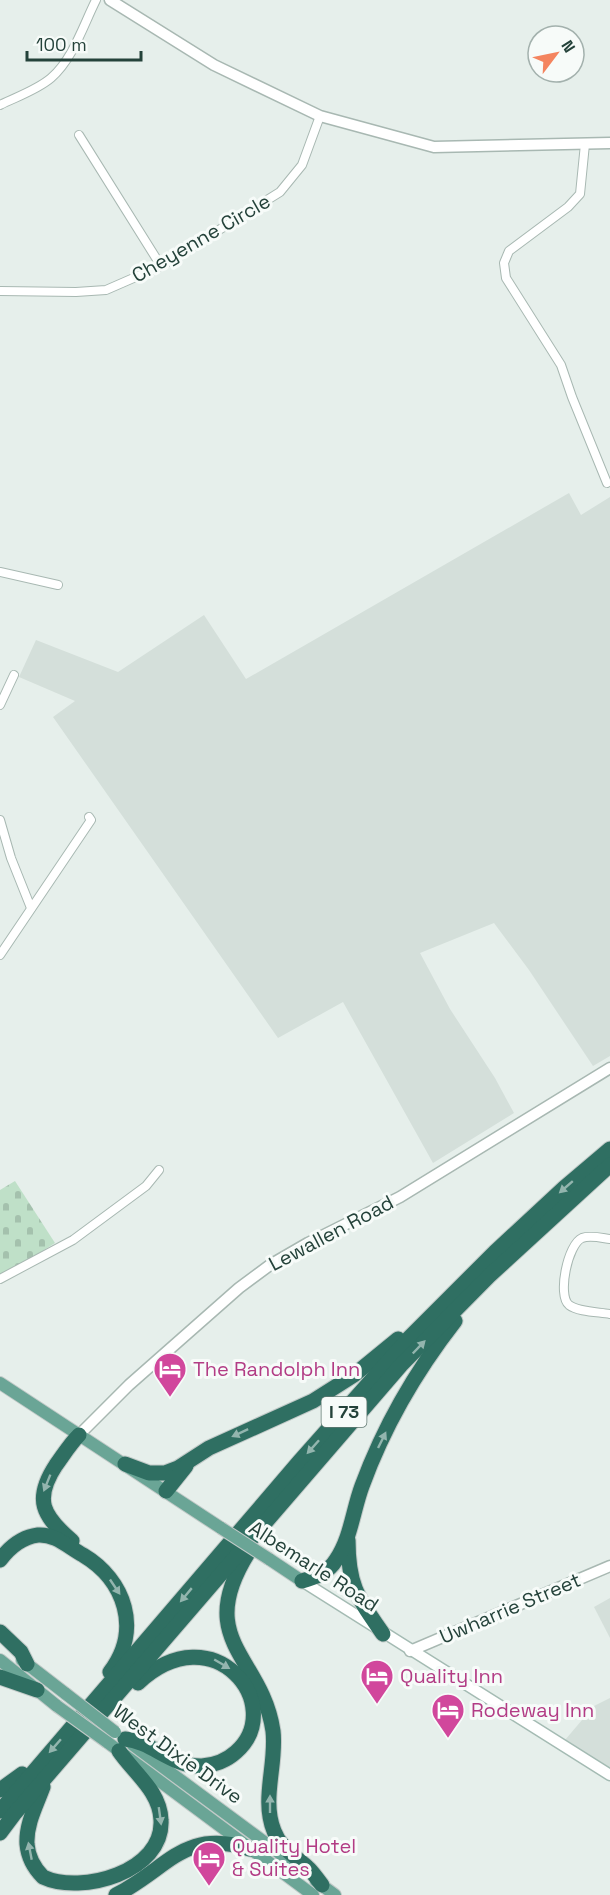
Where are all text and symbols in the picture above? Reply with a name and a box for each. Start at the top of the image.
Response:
scale bar [27,24,141,62]
north arrow [526,24,586,84]
text: 100 m [36,33,87,56]
text: N [557,36,580,56]
street label: Cheyenne Circle [127,188,275,288]
one-way arrow [558,1180,573,1194]
street label: Lewallen Road [264,1189,398,1277]
one-way arrow [411,1340,425,1354]
hotel icon: The Randolph Inn [152,1351,188,1398]
place label: The Randolph Inn [193,1356,360,1382]
road number: I 73 [322,1397,366,1427]
one-way arrow [232,1429,249,1438]
one-way arrow [377,1431,386,1448]
one-way arrow [307,1439,320,1454]
one-way arrow [42,1474,52,1492]
street label: Albemarle Road [244,1514,384,1618]
street label: Uwharrie Street [435,1566,585,1650]
one-way arrow [109,1579,120,1595]
one-way arrow [180,1587,193,1602]
hotel icon: Quality Inn [359,1658,395,1705]
one-way arrow [214,1659,231,1669]
place label: Quality Inn [400,1663,503,1689]
hotel icon: Rodeway Inn [430,1692,466,1739]
place label: Rodeway Inn [471,1697,594,1723]
street label: West Dixie Drive [108,1698,248,1810]
one-way arrow [49,1738,62,1753]
one-way arrow [265,1795,275,1814]
one-way arrow [155,1807,164,1826]
place label: Quality Hotel & Suites [232,1833,356,1882]
hotel icon: Quality Hotel & Suites [191,1840,227,1887]
one-way arrow [25,1841,34,1860]

